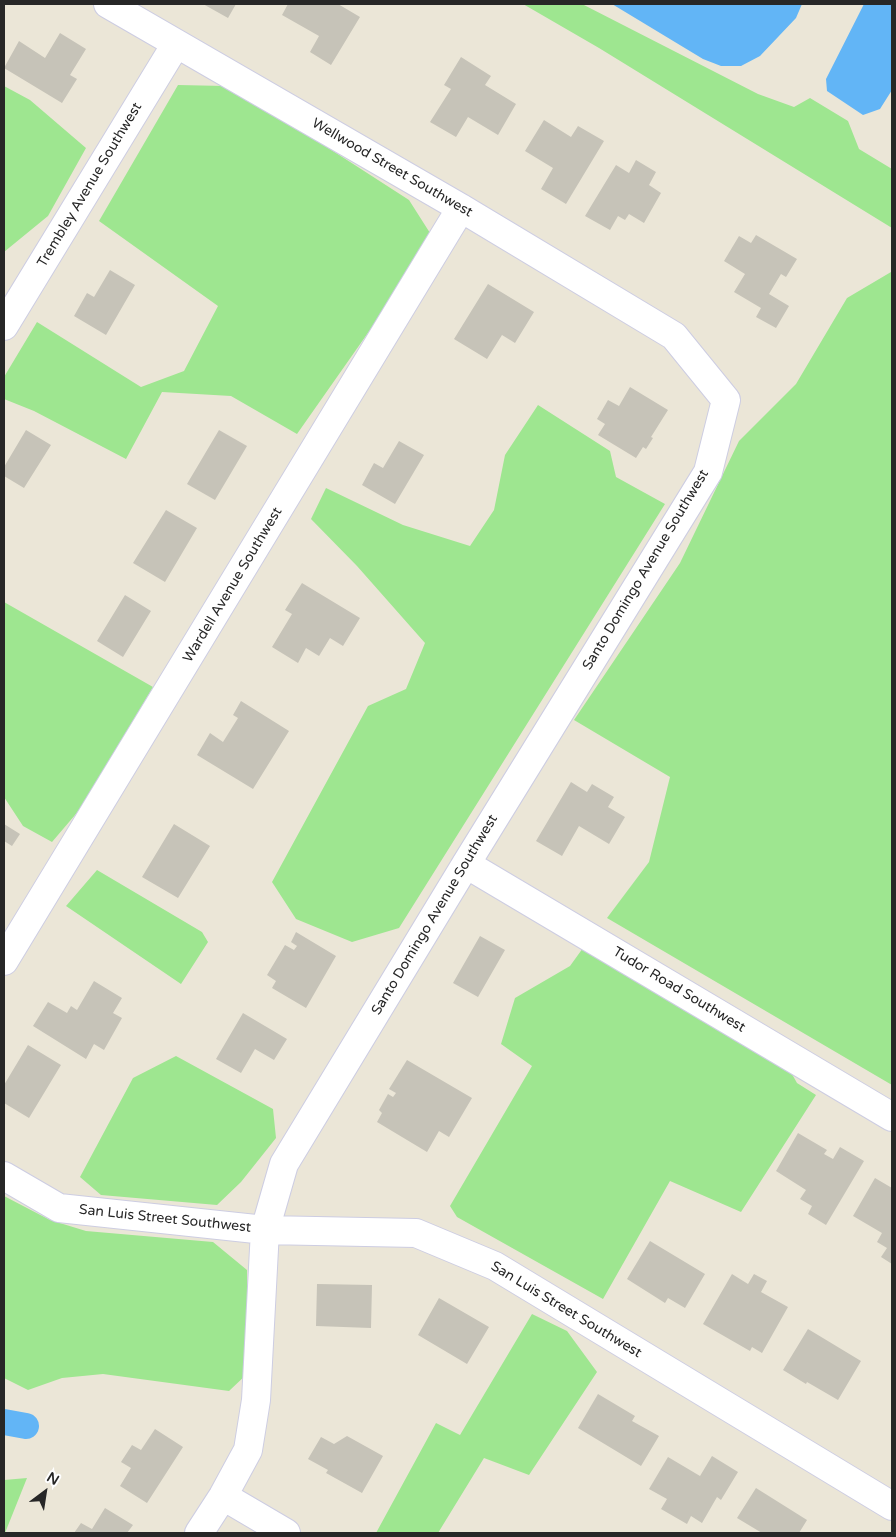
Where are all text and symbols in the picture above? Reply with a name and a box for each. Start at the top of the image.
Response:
street label: Trembley Avenue Southwest [34,100,146,270]
street label: Wellwood Street Southwest [309,115,475,221]
street label: Santo Domingo Avenue Southwest [579,467,713,673]
street label: Wardell Avenue Southwest [180,504,286,666]
street label: Santo Domingo Avenue Southwest [368,812,502,1018]
street label: Tudor Road Southwest [610,944,748,1036]
street label: San Luis Street Southwest [78,1202,252,1236]
street label: San Luis Street Southwest [487,1258,645,1362]
north arrow [20,1467,70,1517]
text: N [44,1469,62,1489]

